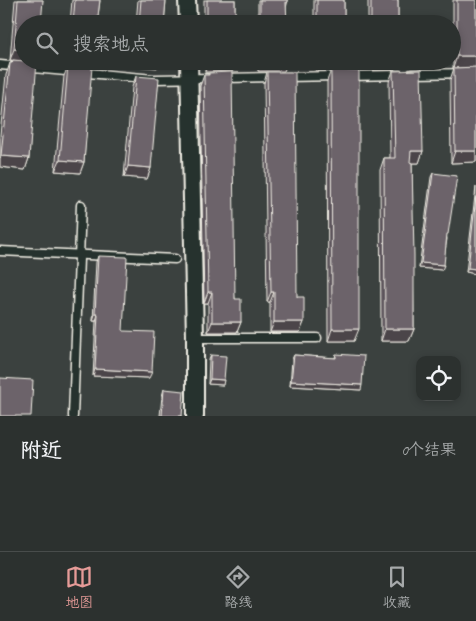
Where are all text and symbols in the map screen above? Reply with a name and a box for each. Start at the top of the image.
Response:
search box [15,15,461,70]
icon: search [33,29,61,57]
text: 搜索地点 [73,32,149,56]
map controls [416,356,461,401]
button: locate [416,356,461,401]
text: 附近 [20,437,62,463]
text: 0个结果 [401,440,456,460]
tab: 地图 [65,563,93,611]
tab: 路线 [224,563,252,611]
tab: 收藏 [383,563,411,611]

